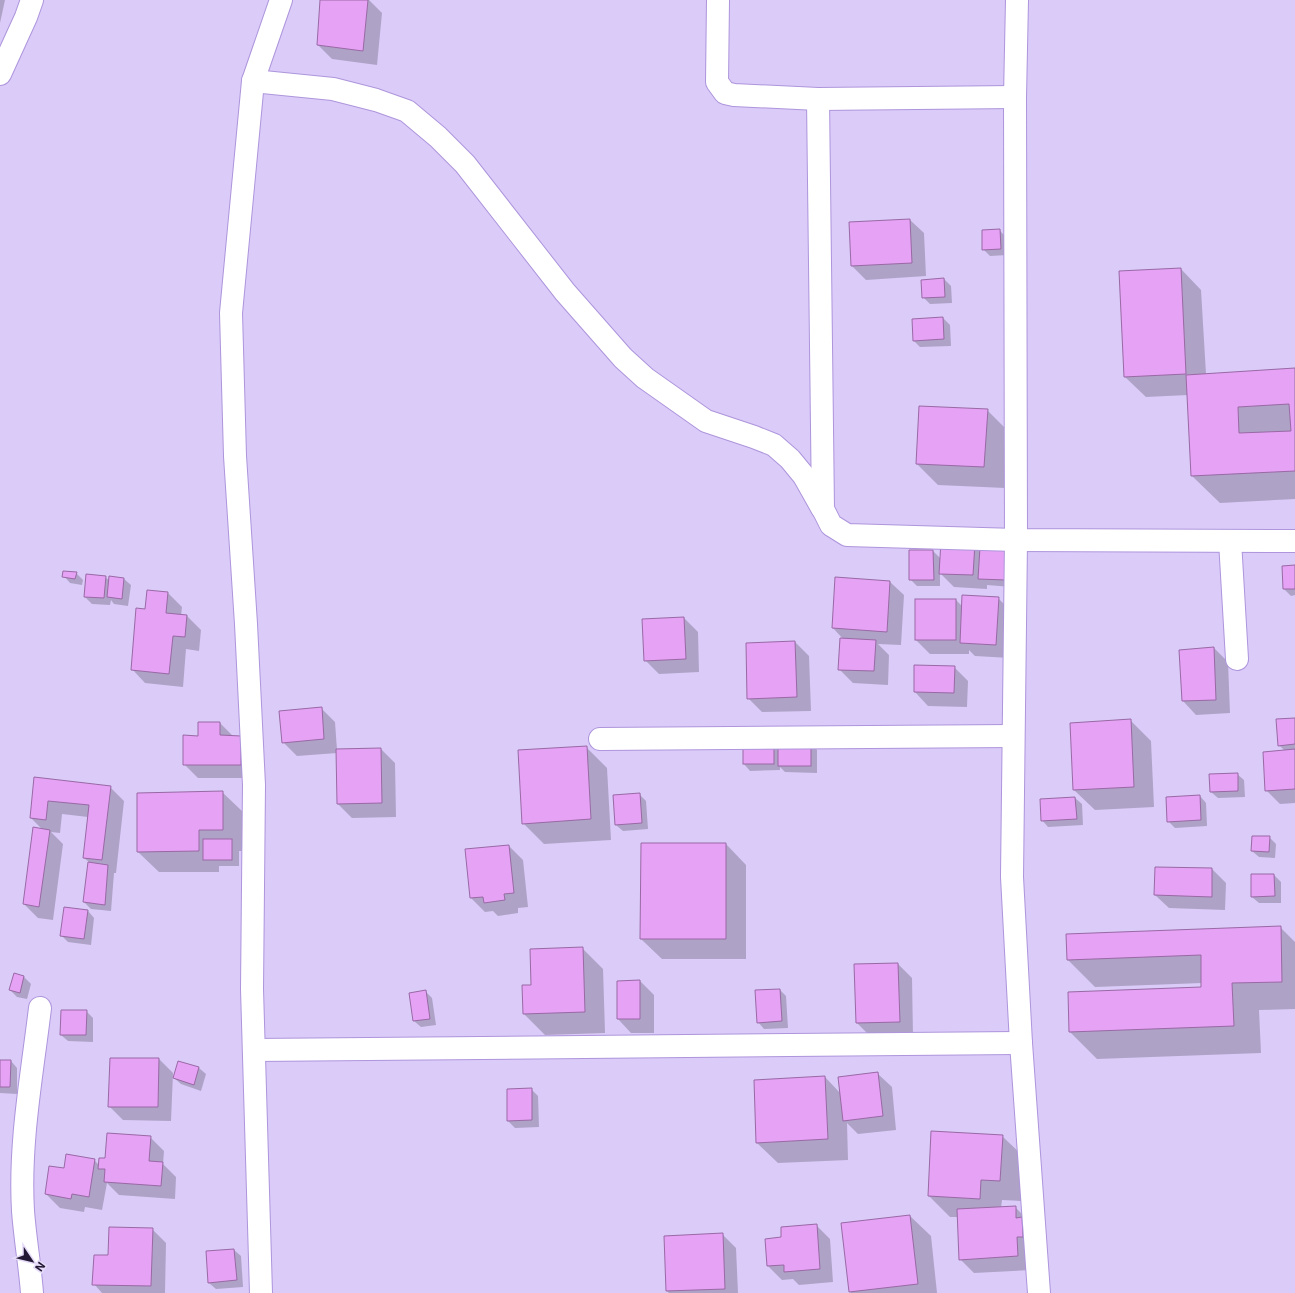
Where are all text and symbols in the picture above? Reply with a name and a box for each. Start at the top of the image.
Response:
north arrow [12,1241,52,1281]
text: N [32,1259,48,1274]

